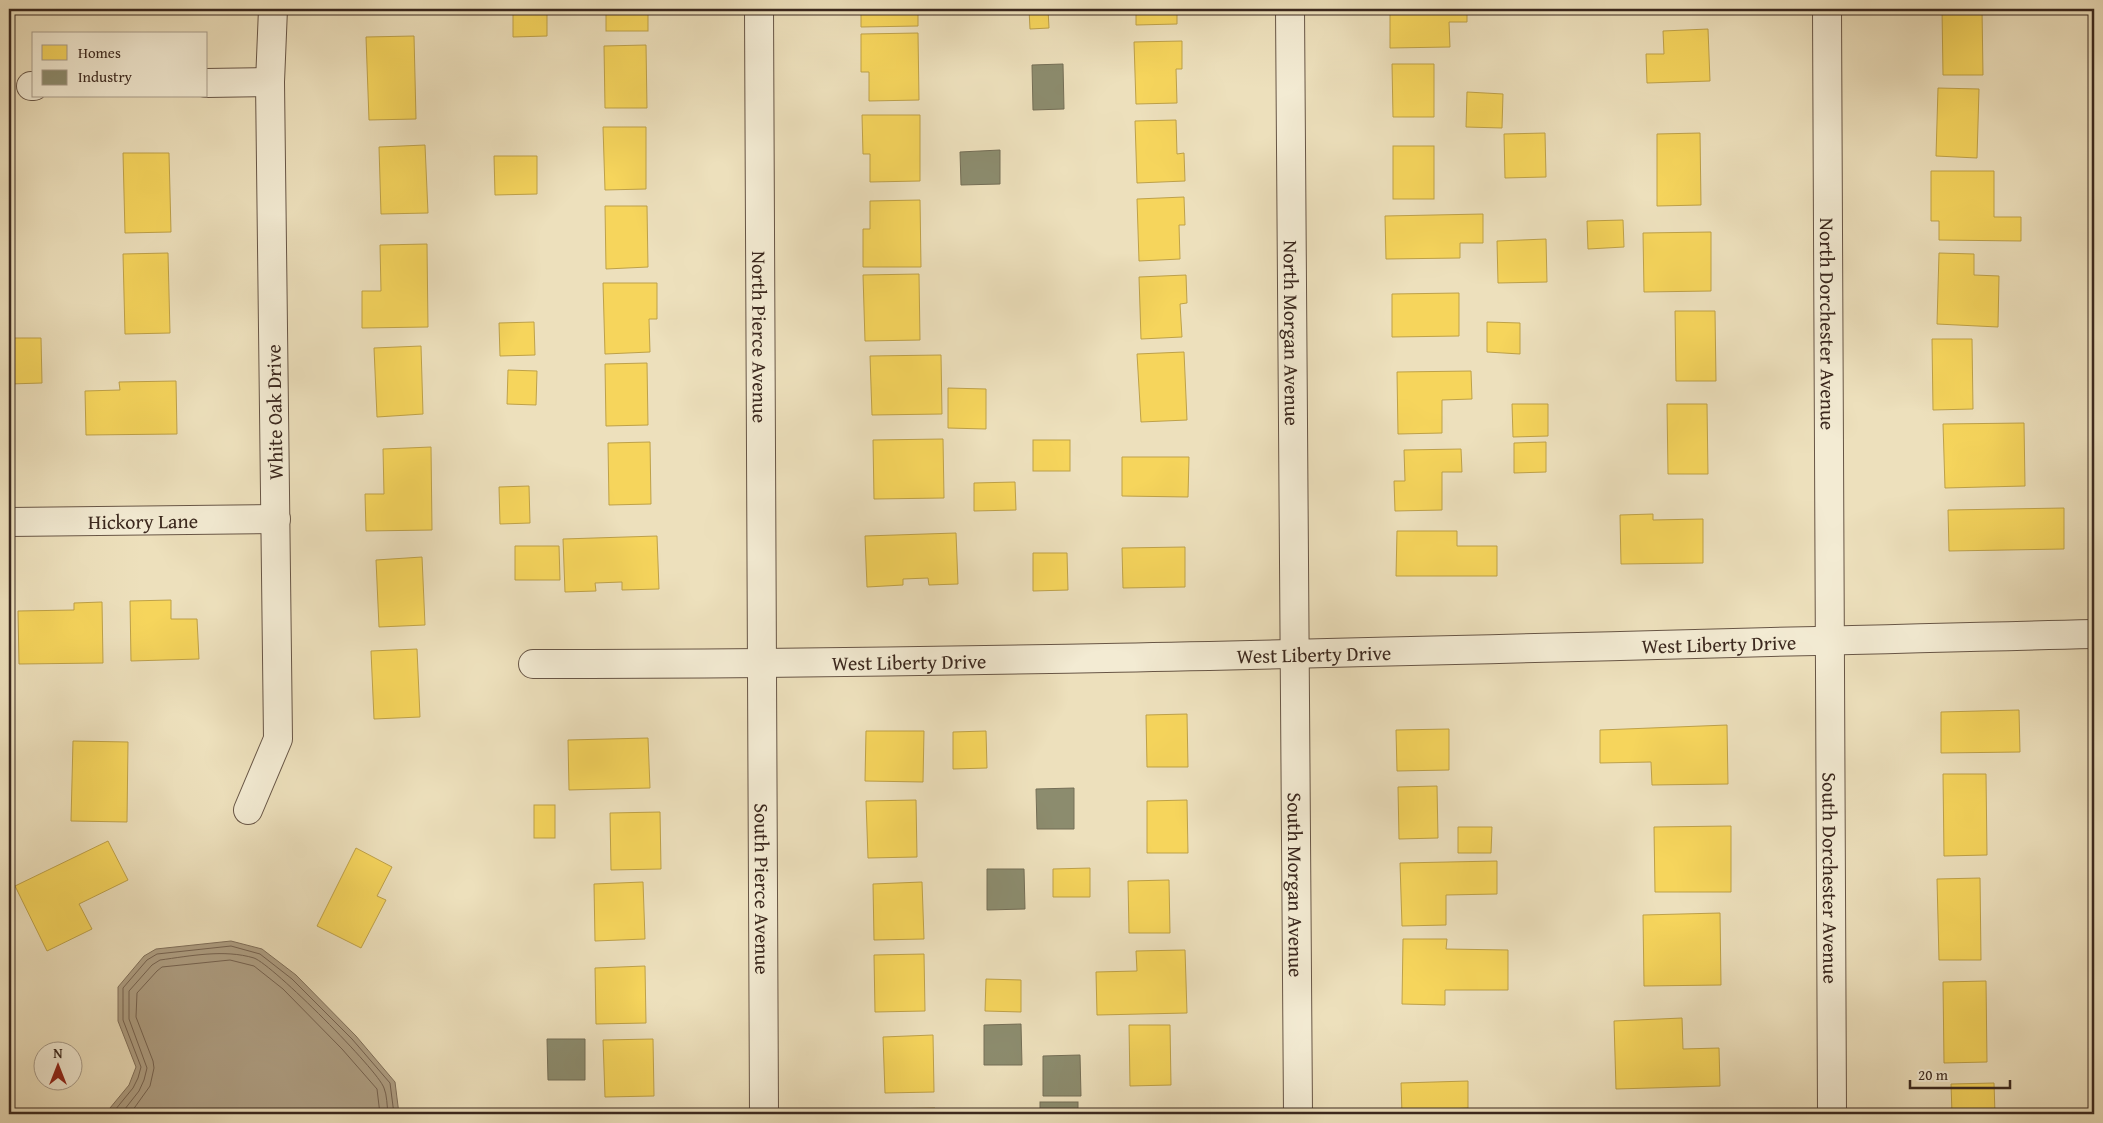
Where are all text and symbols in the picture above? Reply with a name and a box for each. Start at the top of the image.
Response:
legend [32,32,208,98]
text: Homes [78,42,121,63]
text: Industry [78,66,133,87]
street label: North Dorchester Avenue [1813,218,1843,430]
street label: North Morgan Avenue [1277,240,1308,426]
street label: North Pierce Avenue [746,251,775,423]
street label: White Oak Drive [258,344,290,480]
street label: Hickory Lane [88,505,198,536]
street label: West Liberty Drive [1641,627,1797,660]
street label: West Liberty Drive [1236,637,1392,670]
street label: West Liberty Drive [831,646,987,677]
street label: South Dorchester Avenue [1816,772,1846,984]
street label: South Morgan Avenue [1281,792,1312,978]
street label: South Pierce Avenue [748,803,778,975]
north arrow [32,1040,82,1090]
text: N [53,1043,63,1063]
scale bar [1910,1058,2010,1090]
text: 20 m [1918,1064,1949,1085]

